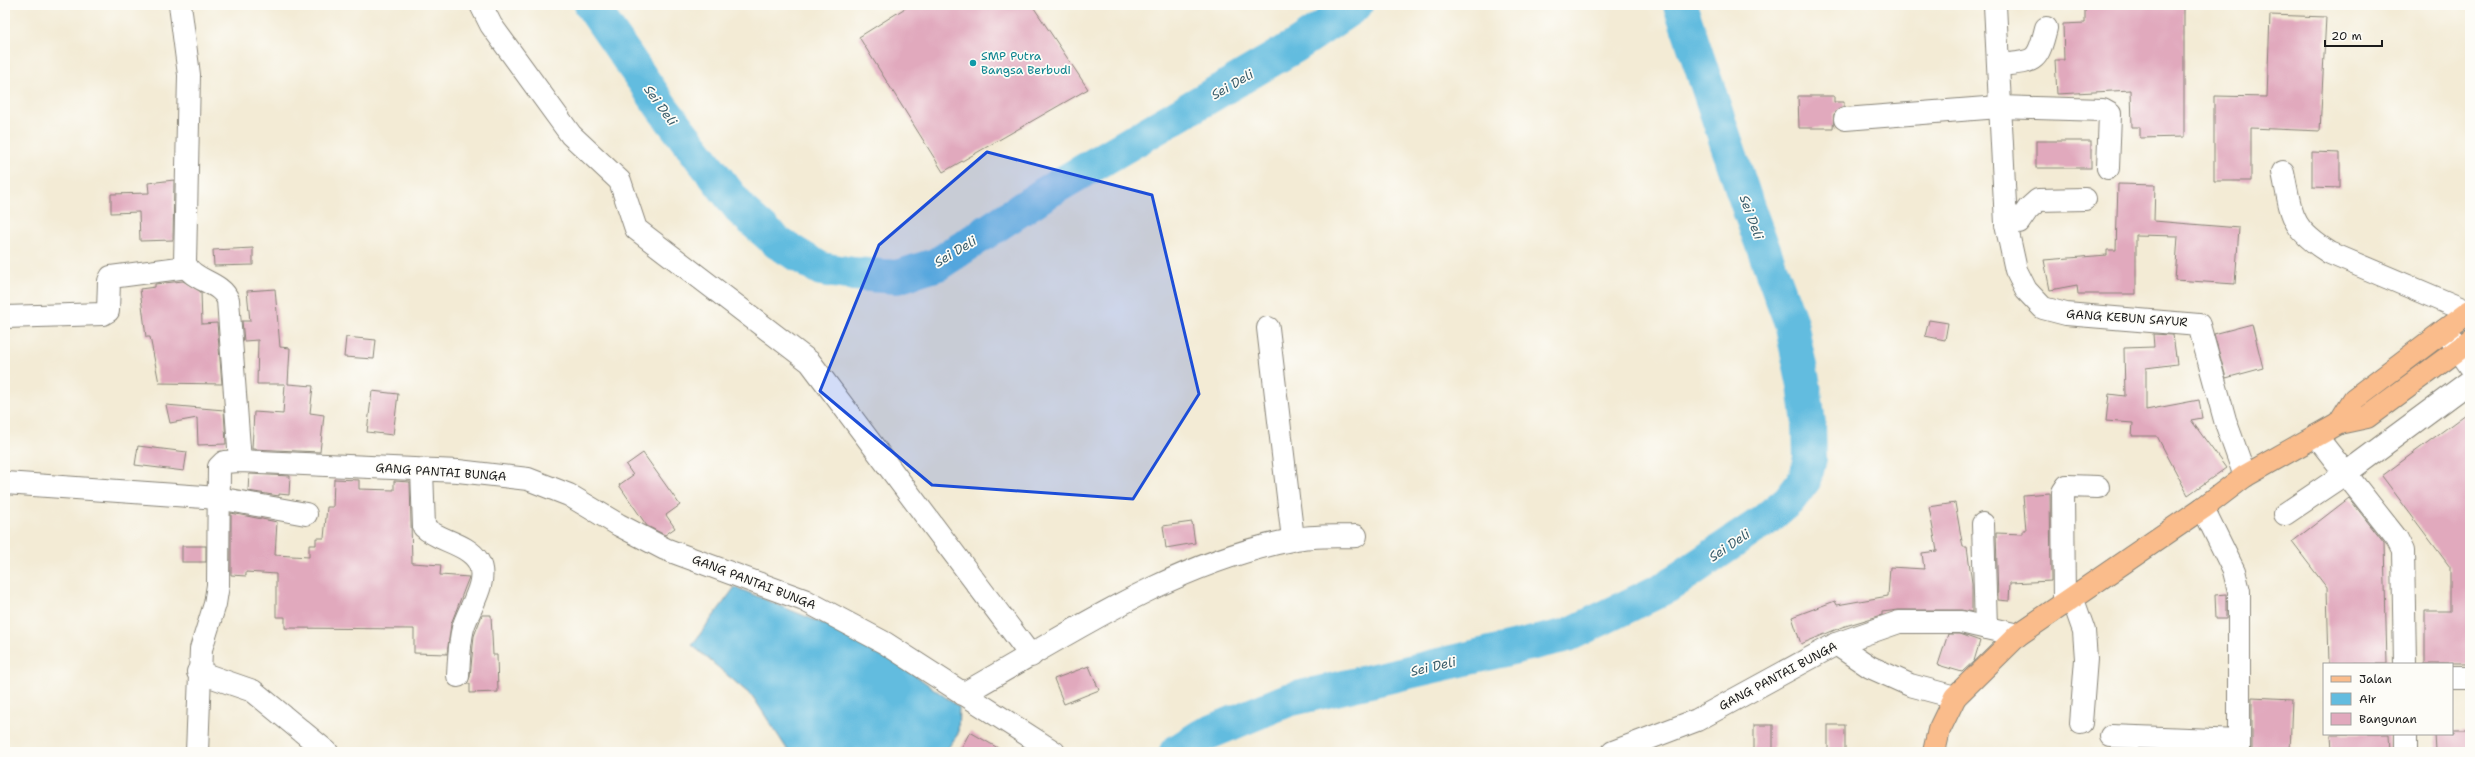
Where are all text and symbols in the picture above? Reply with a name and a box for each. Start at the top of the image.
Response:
scale bar [2325,22,2382,48]
text: 20 m [2331,28,2362,44]
place label: SMP Putra Bangsa Berbudi [981,48,1071,78]
marker: SMP Putra Bangsa Berbudi [968,58,978,68]
water label: Sei Deli [1208,65,1257,103]
water label: Sei Deli [640,82,681,129]
water label: Sei Deli [1736,193,1768,242]
water label: Sei Deli [931,232,980,271]
street label: GANG KEBUN SAYUR [2066,306,2188,330]
street label: GANG PANTAI BUNGA [375,459,507,485]
water label: Sei Deli [1705,525,1753,565]
street label: GANG PANTAI BUNGA [690,551,818,613]
street label: GANG PANTAI BUNGA [1716,638,1840,714]
water label: Sei Deli [1409,653,1458,680]
legend [2323,663,2453,735]
text: Jalan [2359,671,2392,687]
text: Air [2359,691,2377,707]
text: Bangunan [2359,711,2417,727]

